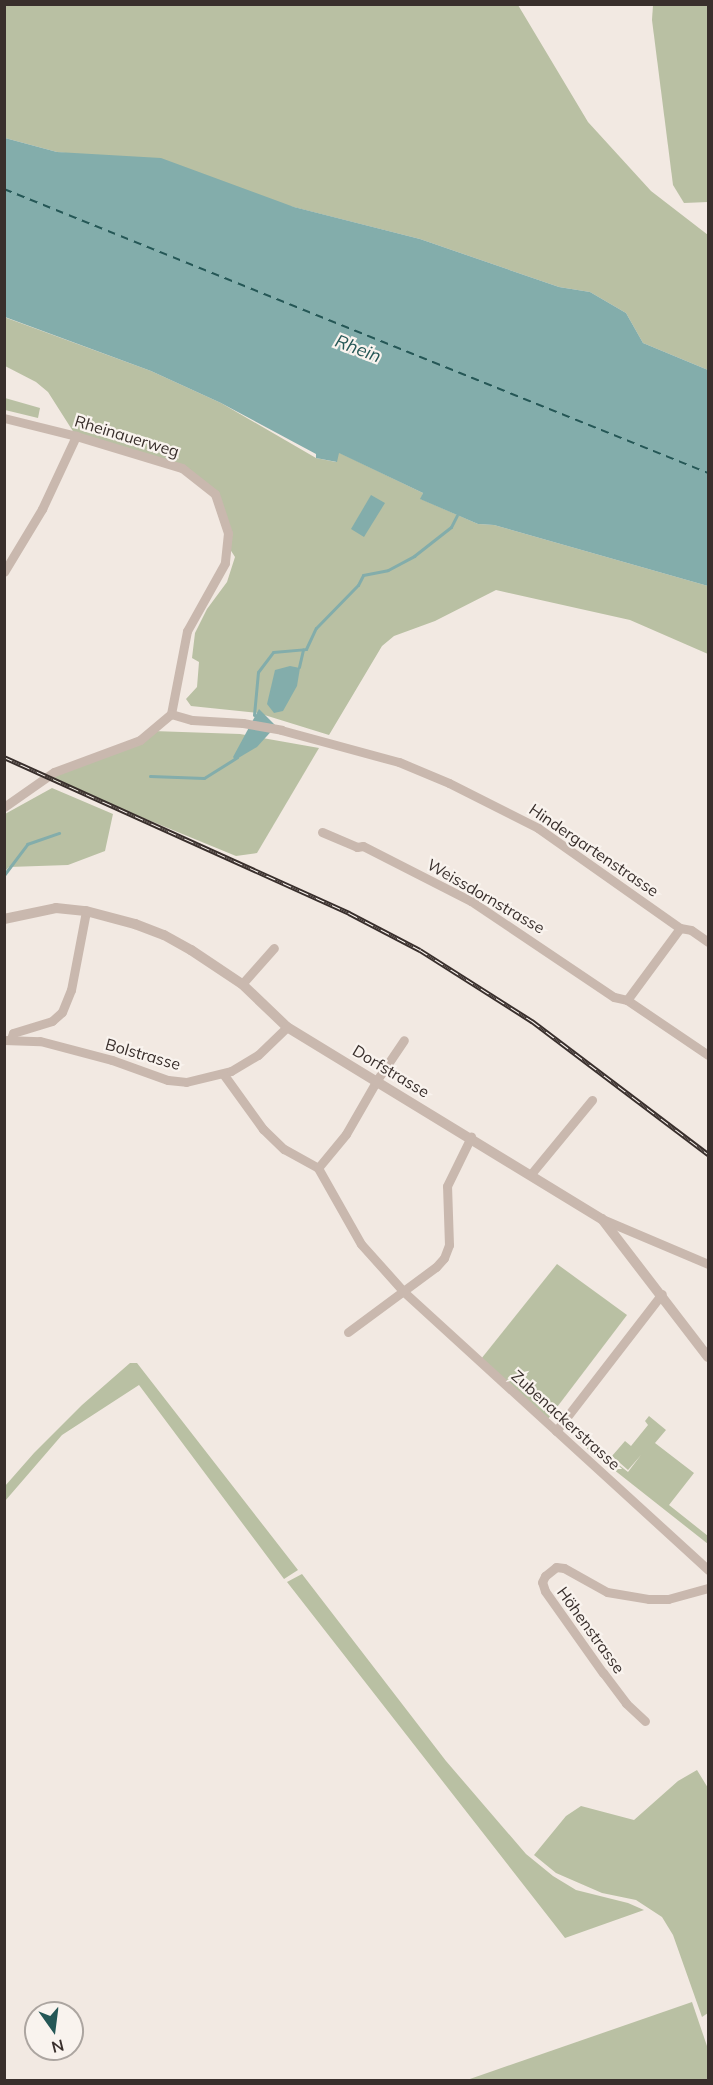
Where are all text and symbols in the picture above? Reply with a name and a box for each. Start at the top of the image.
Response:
water label: Rhein [332,330,384,368]
street label: Rheinauerweg [72,411,182,461]
street label: Hindergartenstrasse [526,800,662,900]
street label: Weissdornstrasse [424,855,548,937]
street label: Bolstrasse [103,1034,183,1074]
street label: Dorfstrasse [349,1041,433,1101]
street label: Zubenackerstrasse [508,1366,624,1474]
street label: Höhenstrasse [553,1583,629,1677]
north arrow [24,2001,84,2061]
text: N [50,2035,66,2058]

